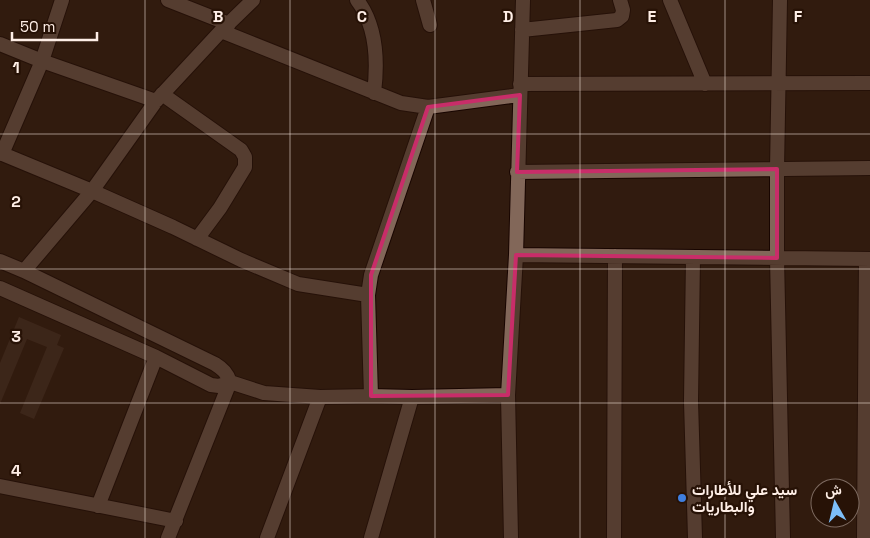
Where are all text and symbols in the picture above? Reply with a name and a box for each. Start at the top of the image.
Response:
text: B [213,6,223,27]
text: C [357,6,367,27]
text: D [503,6,513,27]
text: E [648,6,657,27]
text: F [794,6,803,27]
scale bar [12,10,98,42]
text: 50 m [20,17,55,36]
text: 1 [12,57,20,78]
text: 2 [11,191,21,212]
text: 3 [11,326,21,347]
text: 4 [11,460,21,481]
north arrow [810,478,860,528]
place label: سيد علي للأطارات والبطاريات [692,480,797,516]
text: ش [824,480,843,500]
marker: سيد علي للأطارات والبطاريات [676,492,688,504]

